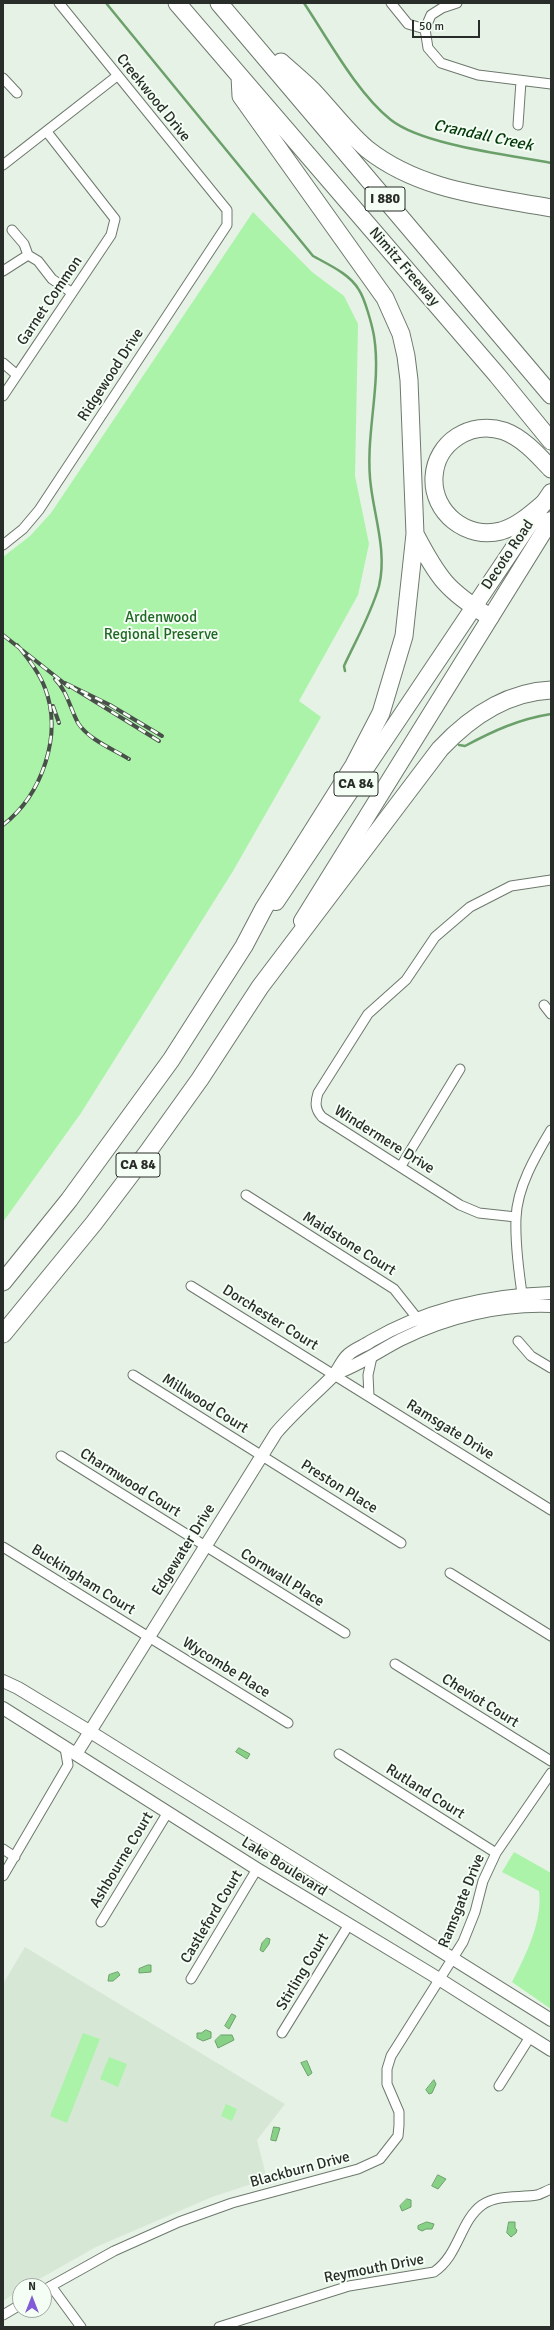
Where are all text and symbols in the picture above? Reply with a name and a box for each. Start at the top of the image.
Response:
scale bar [414,12,482,38]
text: 50 m [419,19,444,34]
street label: Creekwood Drive [112,50,194,146]
water label: Crandall Creek [432,116,534,156]
road number: I 880 [365,187,405,211]
street label: Nimitz Freeway [365,224,443,310]
street label: Garnet Common [14,253,86,349]
street label: Ridgewood Drive [74,325,148,425]
street label: Decoto Road [478,517,538,593]
park label: Ardenwood Regional Preserve [104,609,218,644]
road number: CA 84 [334,772,378,796]
street label: Windermere Drive [330,1102,438,1178]
road number: CA 84 [116,1153,160,1177]
street label: Maidstone Court [299,1208,399,1280]
street label: Dorchester Court [219,1281,321,1355]
street label: Millwood Court [159,1370,251,1438]
street label: Ramsgate Drive [403,1396,497,1464]
street label: Charmwood Court [76,1445,184,1521]
street label: Preston Place [297,1456,381,1518]
street label: Edgewater Drive [149,1501,219,1599]
street label: Buckingham Court [28,1541,138,1619]
street label: Cornwall Place [237,1545,327,1611]
street label: Wycombe Place [179,1634,273,1702]
street label: Cheviot Court [438,1670,522,1732]
street label: Rutland Court [382,1761,468,1823]
street label: Ashbourne Court [86,1809,158,1911]
street label: Lake Boulevard [238,1833,330,1901]
street label: Ramsgate Drive [435,1851,489,1951]
street label: Castleford Court [177,1867,247,1967]
street label: Stirling Court [273,1930,333,2014]
street label: Blackburn Drive [248,2148,352,2192]
street label: Reymouth Drive [323,2250,425,2288]
north arrow [12,2278,52,2318]
text: N [28,2280,36,2293]

